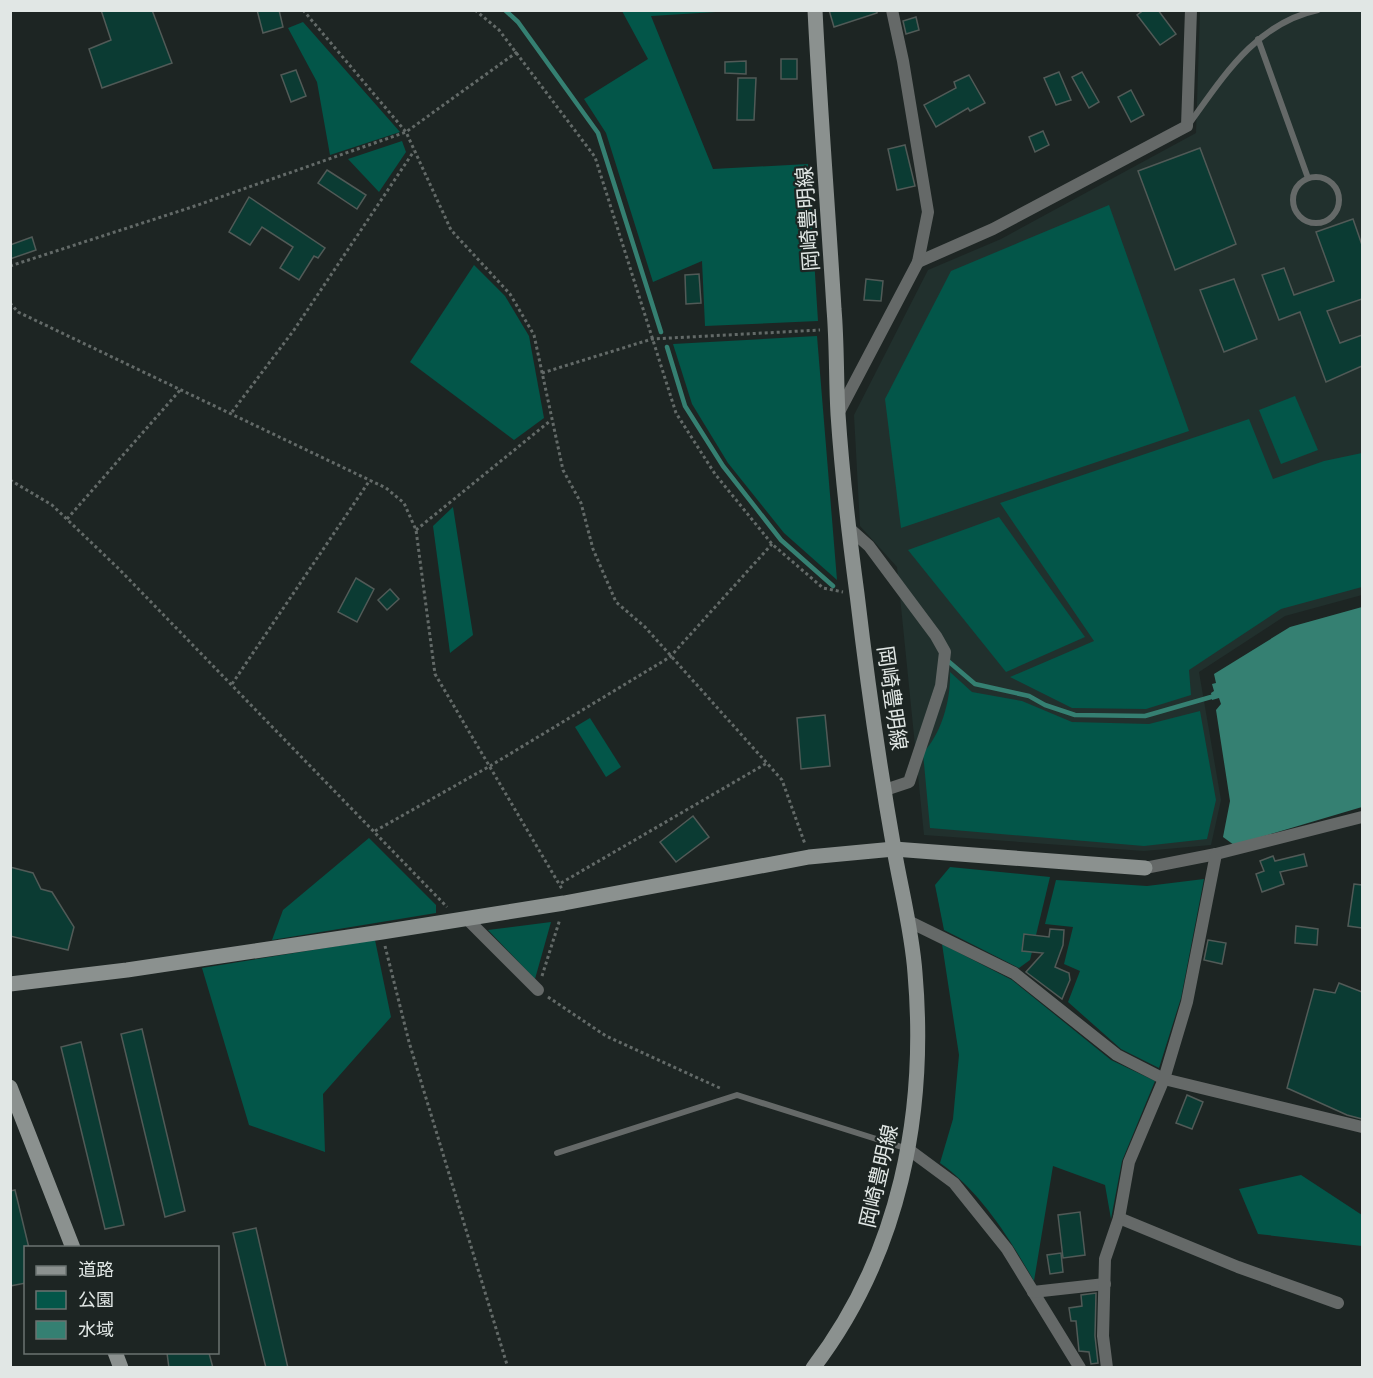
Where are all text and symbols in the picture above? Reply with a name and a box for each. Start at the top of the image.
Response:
street label: 岡崎豊明線 [789,166,825,272]
street label: 岡崎豊明線 [872,644,914,752]
street label: 岡崎豊明線 [853,1122,903,1230]
legend [24,1246,219,1354]
text: 道路 [78,1257,114,1281]
text: 公園 [78,1287,114,1311]
text: 水域 [78,1317,114,1341]

